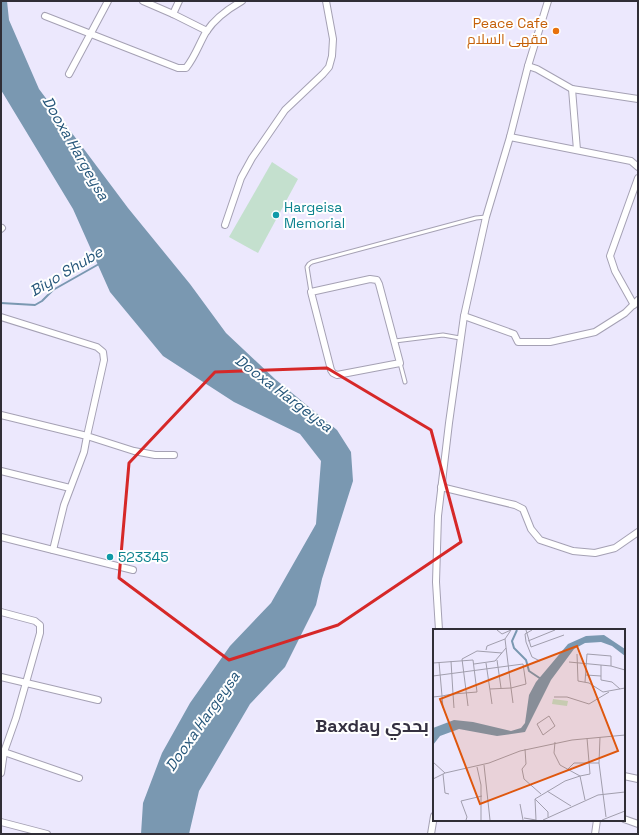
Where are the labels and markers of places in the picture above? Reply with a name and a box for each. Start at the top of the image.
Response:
place label: Peace Cafe مقهى السلام [467,14,548,49]
marker: Peace Cafe مقهى السلام [551,26,561,36]
place label: Hargeisa Memorial [284,198,345,232]
marker: Hargeisa Memorial [271,210,281,220]
place label: 523345 [118,548,169,566]
marker: 523345 [105,552,115,562]

